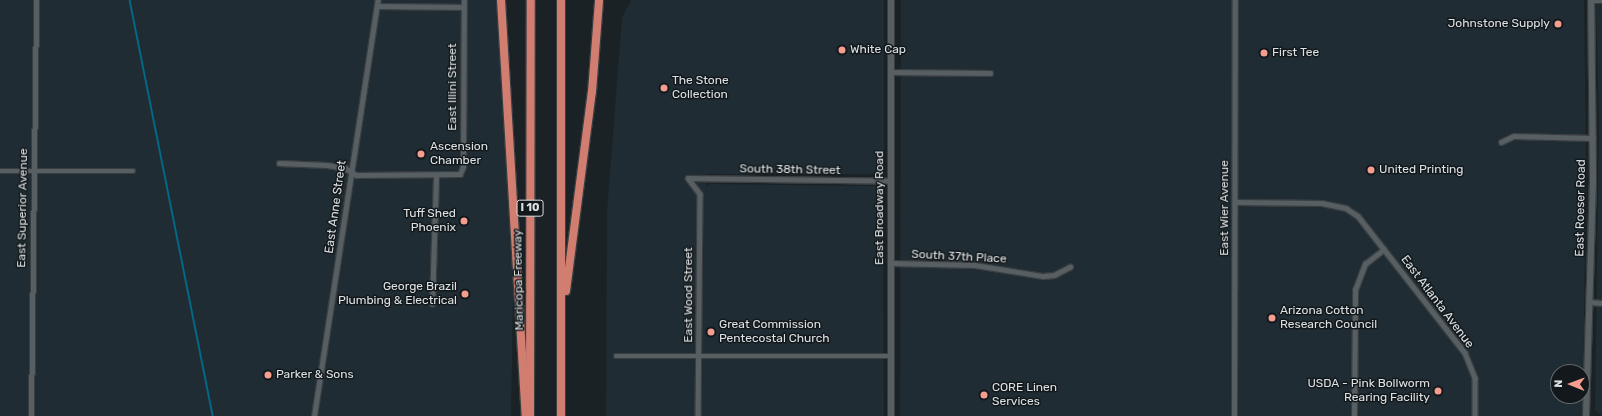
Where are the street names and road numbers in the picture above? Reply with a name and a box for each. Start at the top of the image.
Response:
street label: East Illini Street [446,43,460,131]
street label: East Superior Avenue [15,148,31,268]
street label: East Broadway Road [873,151,887,265]
street label: East Anne Street [322,159,350,255]
street label: East Roeser Road [1573,159,1589,257]
street label: East Wier Avenue [1218,160,1232,256]
street label: South 38th Street [739,162,841,178]
road number: I 10 [516,199,544,217]
street label: Maricopa Freeway [511,229,527,331]
street label: East Wood Street [682,247,696,343]
street label: South 37th Place [911,247,1007,267]
street label: East Atlanta Avenue [1397,253,1477,351]

